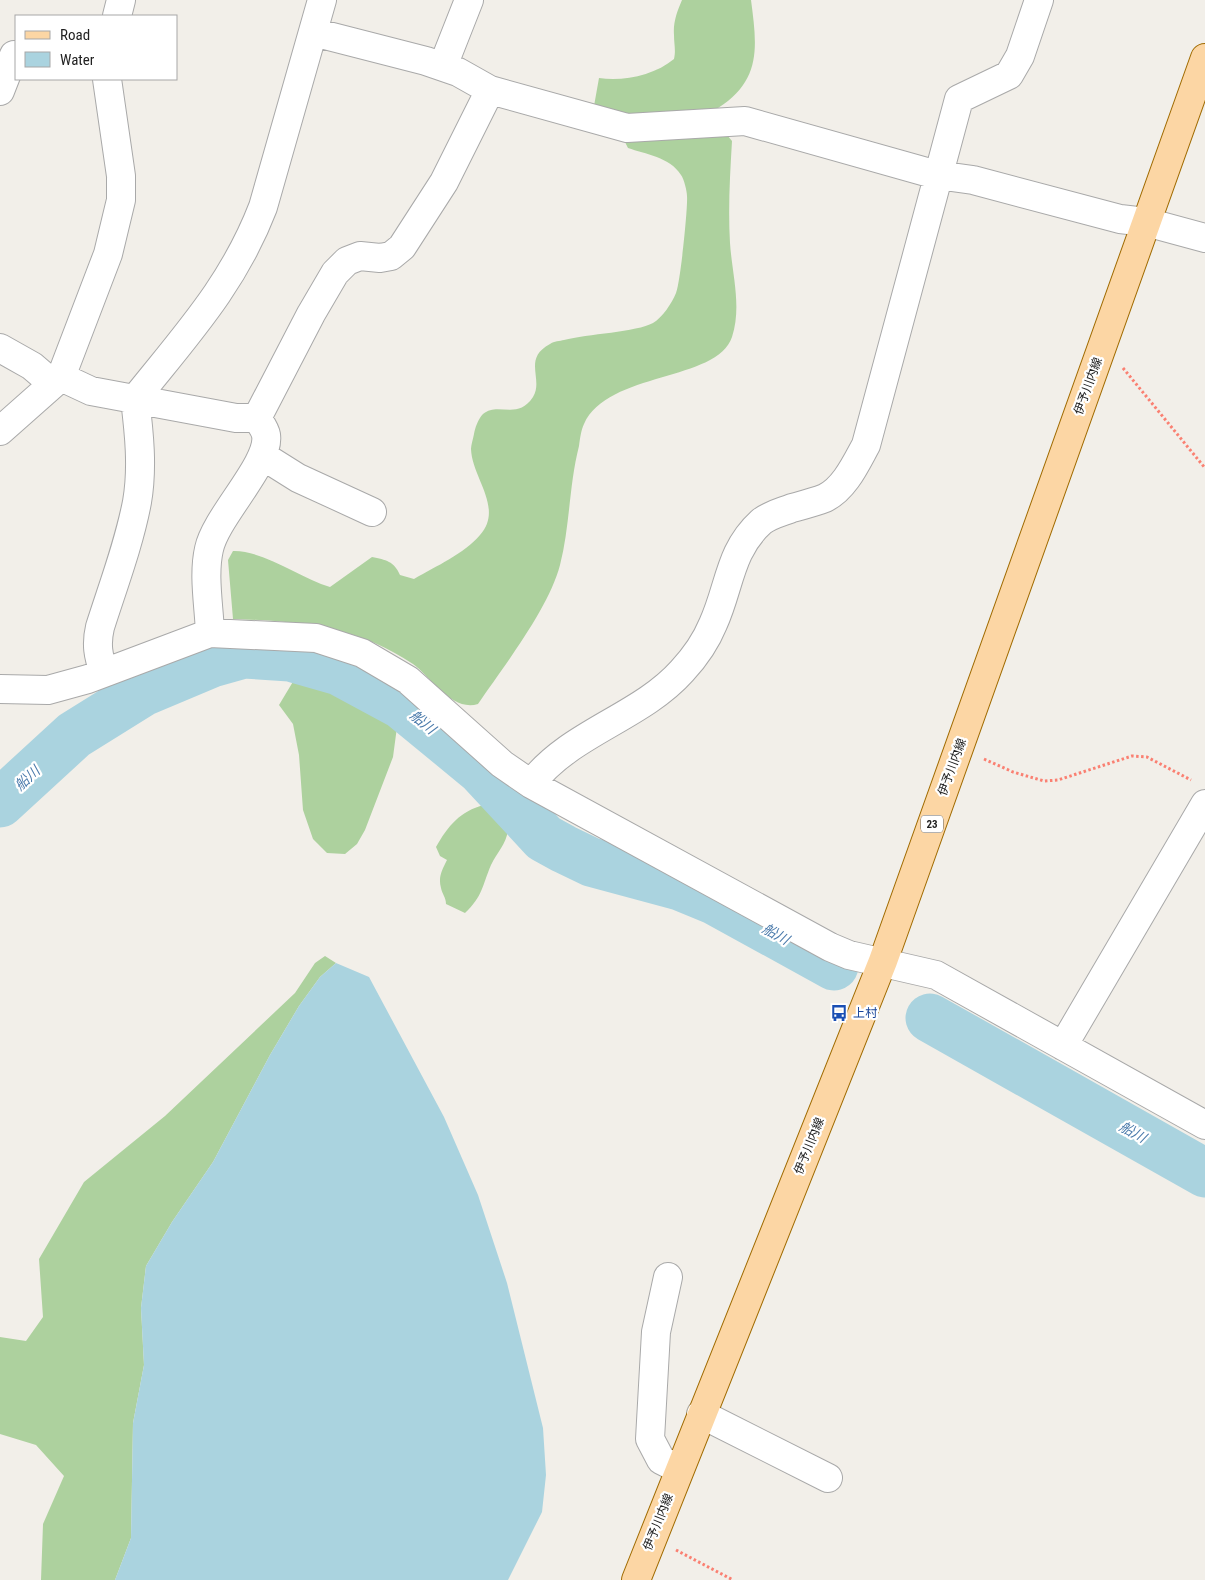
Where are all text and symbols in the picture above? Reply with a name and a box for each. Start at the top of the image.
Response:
legend [15,15,178,80]
text: Road [60,26,90,44]
text: Water [60,51,95,69]
street label: 伊予川内線 [1071,355,1105,417]
water label: 船川 [407,707,440,738]
street label: 伊予川内線 [935,736,969,798]
water label: 船川 [11,761,44,793]
road number: 23 [921,816,943,832]
water label: 船川 [760,920,794,949]
bus stop icon: 上村 [829,1003,849,1023]
place label: 上村 [853,1006,878,1020]
street label: 伊予川内線 [791,1116,827,1176]
water label: 船川 [1117,1118,1151,1147]
street label: 伊予川内線 [640,1492,676,1552]

